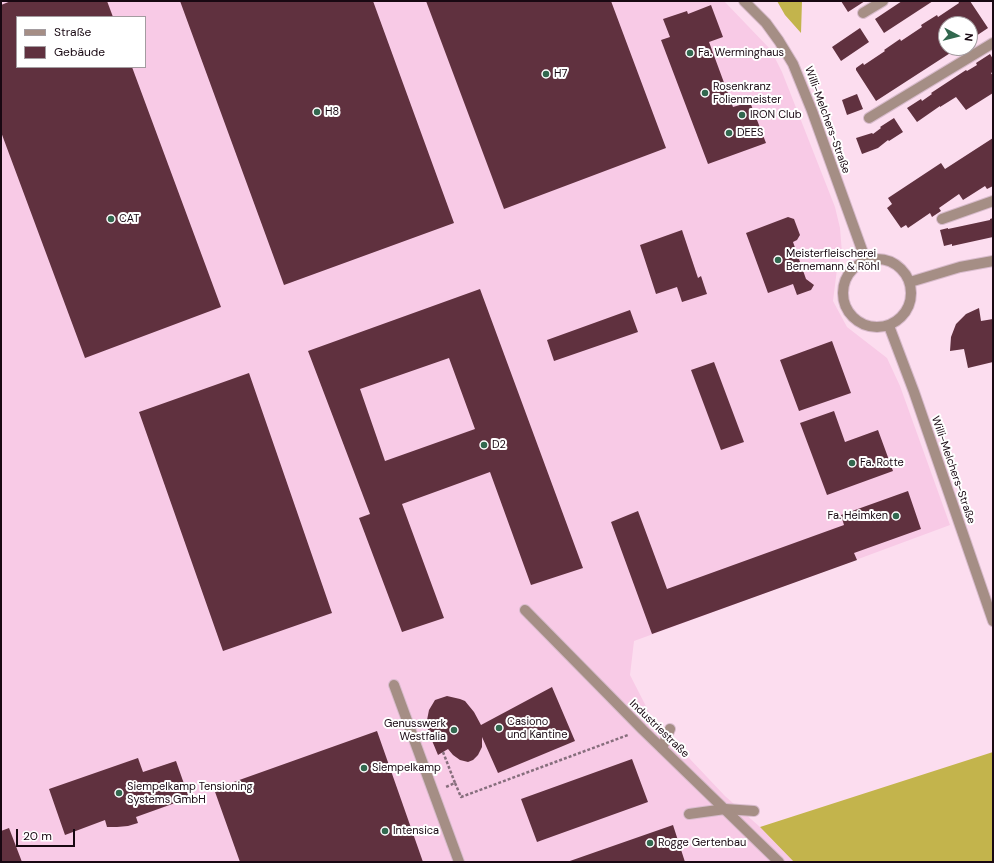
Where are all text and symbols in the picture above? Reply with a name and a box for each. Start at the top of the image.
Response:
legend [16,16,146,68]
north arrow [938,16,978,56]
text: Straße [54,24,91,40]
text: N [961,33,976,42]
text: Gebäude [54,44,105,60]
place label: Fa. Werminghaus [698,46,784,60]
marker: Fa. Werminghaus [685,48,695,58]
street label: Willi-Melchers-Straße [801,65,853,175]
place label: H7 [554,67,567,81]
marker: H7 [541,69,551,79]
place label: Rosenkranz Folienmeister [713,80,781,106]
marker: Rosenkranz Folienmeister [700,88,710,98]
place label: H8 [325,105,339,119]
marker: H8 [312,107,322,117]
place label: IRON Club [750,108,802,122]
marker: IRON Club [737,110,747,120]
place label: DEES [737,126,763,140]
marker: DEES [724,128,734,138]
place label: CAT [119,212,139,226]
marker: CAT [106,214,116,224]
place label: Meisterfleischerei Bernemann & Röhl [786,247,879,273]
marker: Meisterfleischerei Bernemann & Röhl [773,255,783,265]
street label: Willi-Melchers-Straße [928,414,978,526]
place label: D2 [492,438,506,452]
marker: D2 [479,440,489,450]
place label: Fa. Rotte [860,456,904,470]
marker: Fa. Rotte [847,458,857,468]
place label: Fa. Heimken [828,509,888,523]
marker: Fa. Heimken [891,511,901,521]
street label: Industriestraße [626,697,692,761]
place label: Casiono und Kantine [507,715,567,741]
place label: Genusswerk Westfalia [384,717,446,743]
marker: Casiono und Kantine [494,723,504,733]
marker: Genusswerk Westfalia [449,725,459,735]
place label: Siempelkamp [372,761,441,775]
marker: Siempelkamp [359,763,369,773]
place label: Siempelkamp Tensioning Systems GmbH [127,780,253,806]
marker: Siempelkamp Tensioning Systems GmbH [114,788,124,798]
scale bar [18,821,77,847]
place label: Intensica [393,824,439,838]
marker: Intensica [380,826,390,836]
text: 20 m [23,828,52,844]
place label: Rogge Gertenbau [658,836,746,850]
marker: Rogge Gertenbau [645,838,655,848]

